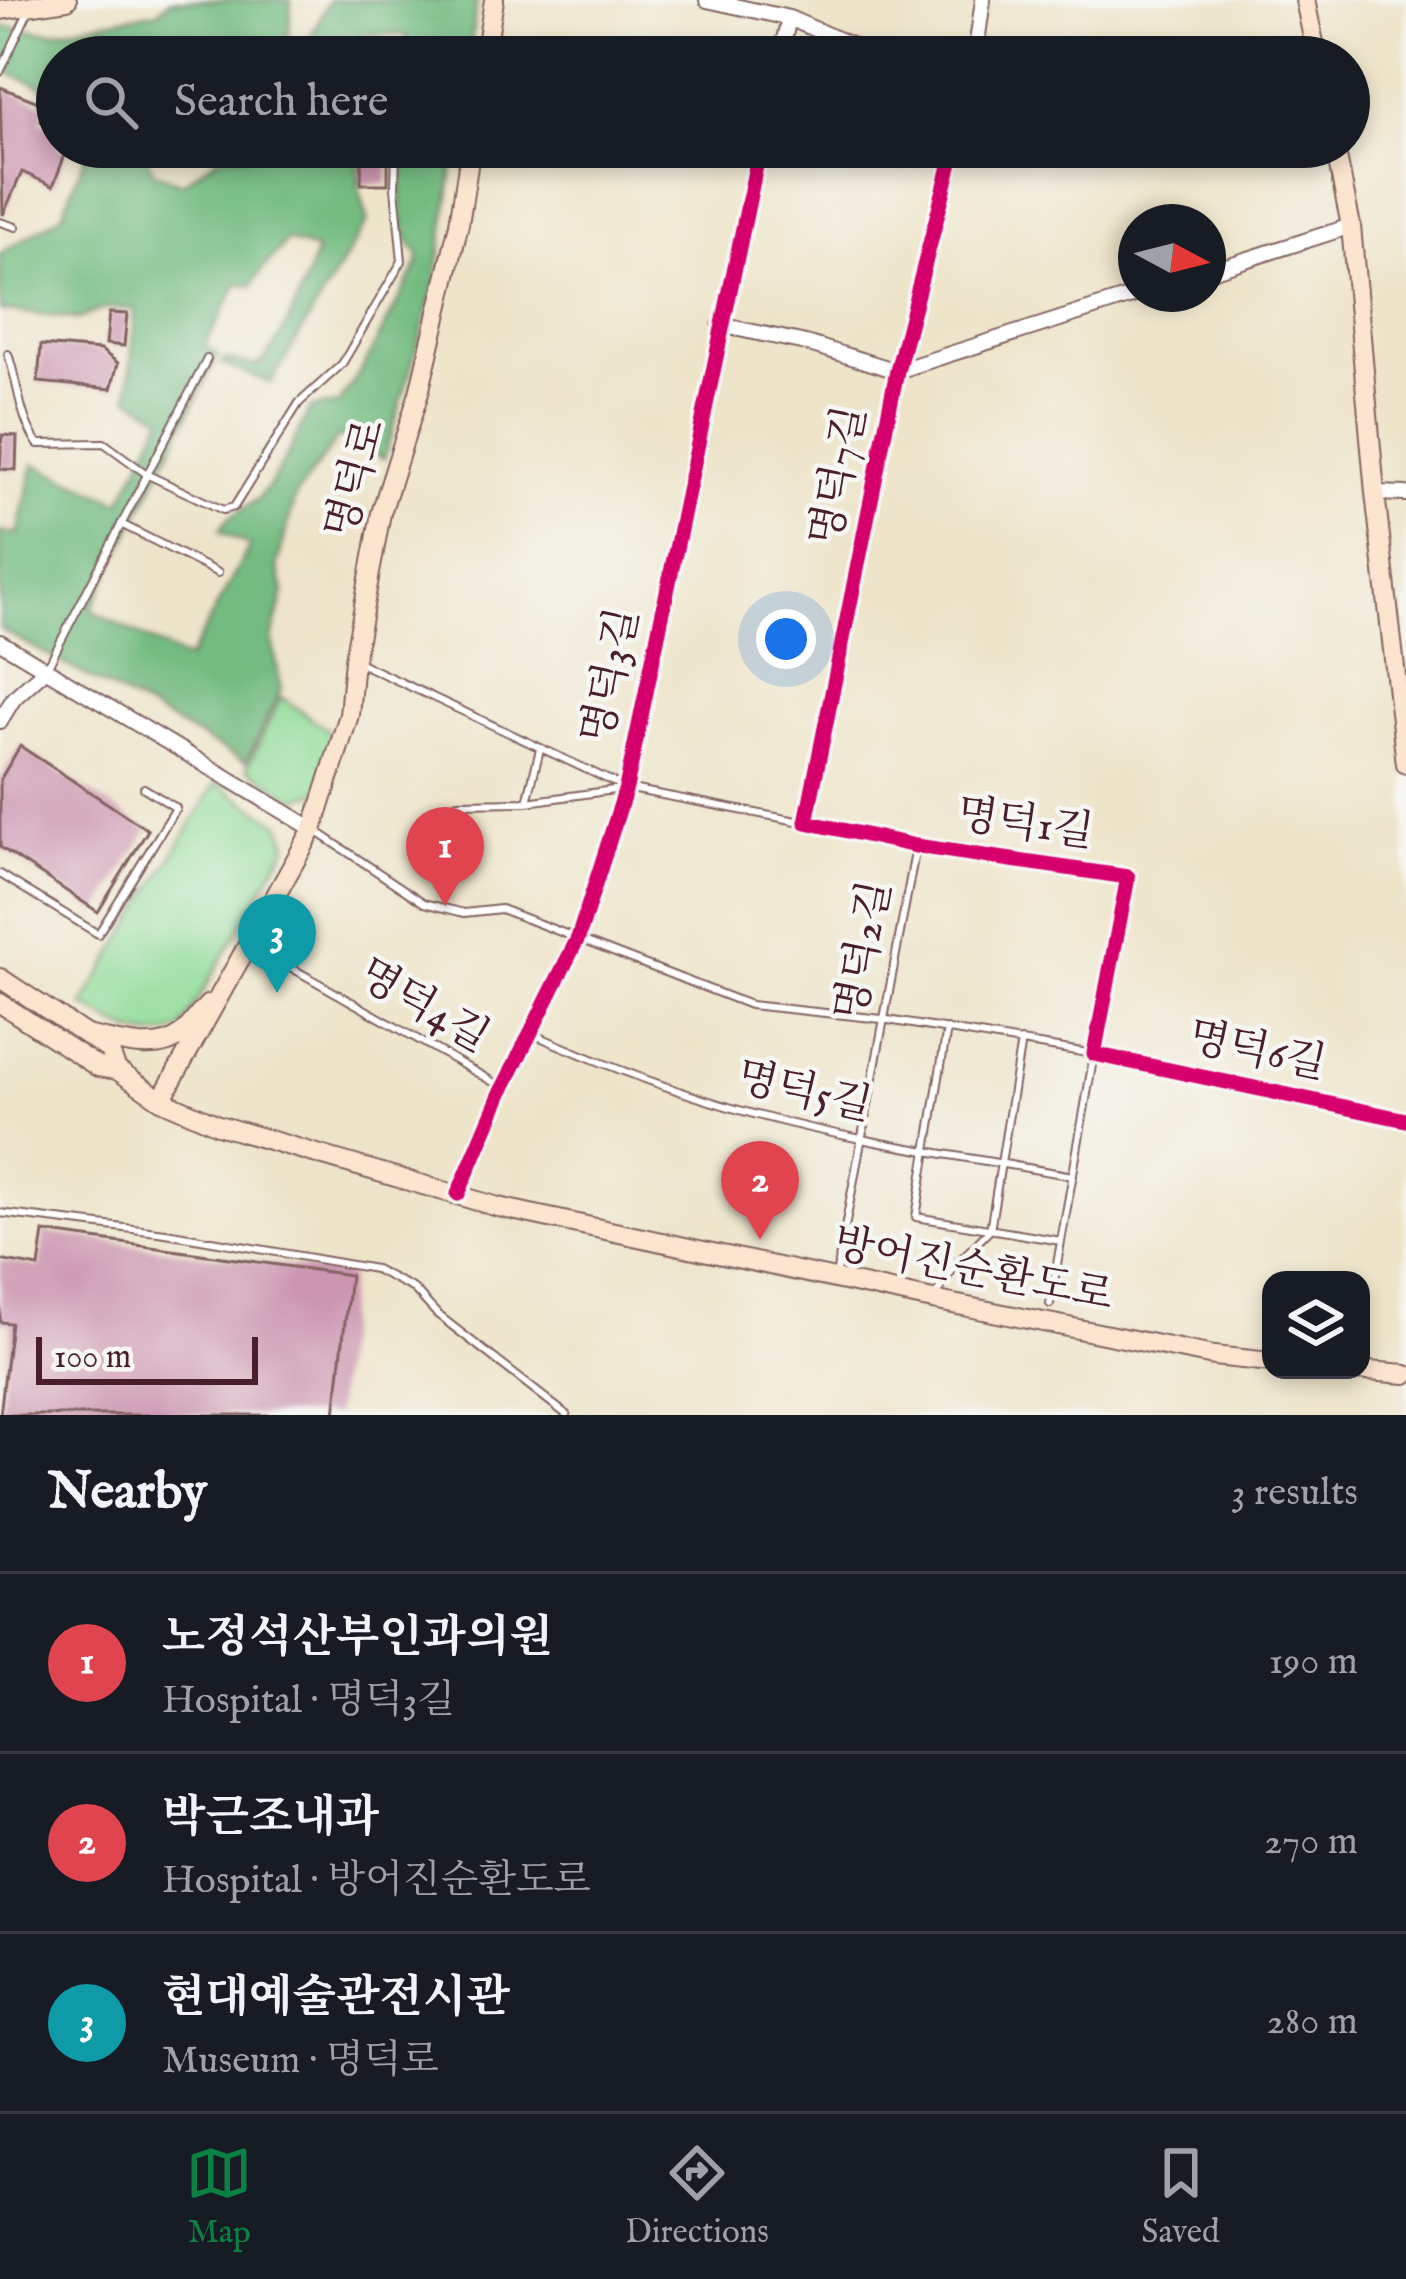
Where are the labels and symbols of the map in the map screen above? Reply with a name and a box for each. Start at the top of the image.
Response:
north arrow [1118,204,1226,312]
street label: 명덕7길 [800,402,880,550]
street label: 명덕로 [316,413,398,545]
street label: 명덕3길 [572,603,652,749]
your location [756,609,816,669]
street label: 명덕1길 [953,789,1097,861]
pin: 1 [406,807,484,906]
street label: 명덕2길 [825,877,905,1025]
pin: 3 [238,894,316,993]
street label: 명덕4길 [348,948,498,1066]
street label: 명덕6길 [1183,1012,1331,1092]
street label: 명덕5길 [731,1052,877,1134]
pin: 2 [721,1141,799,1240]
street label: 방어진순환도로 [829,1218,1117,1324]
scale bar [36,1331,258,1384]

